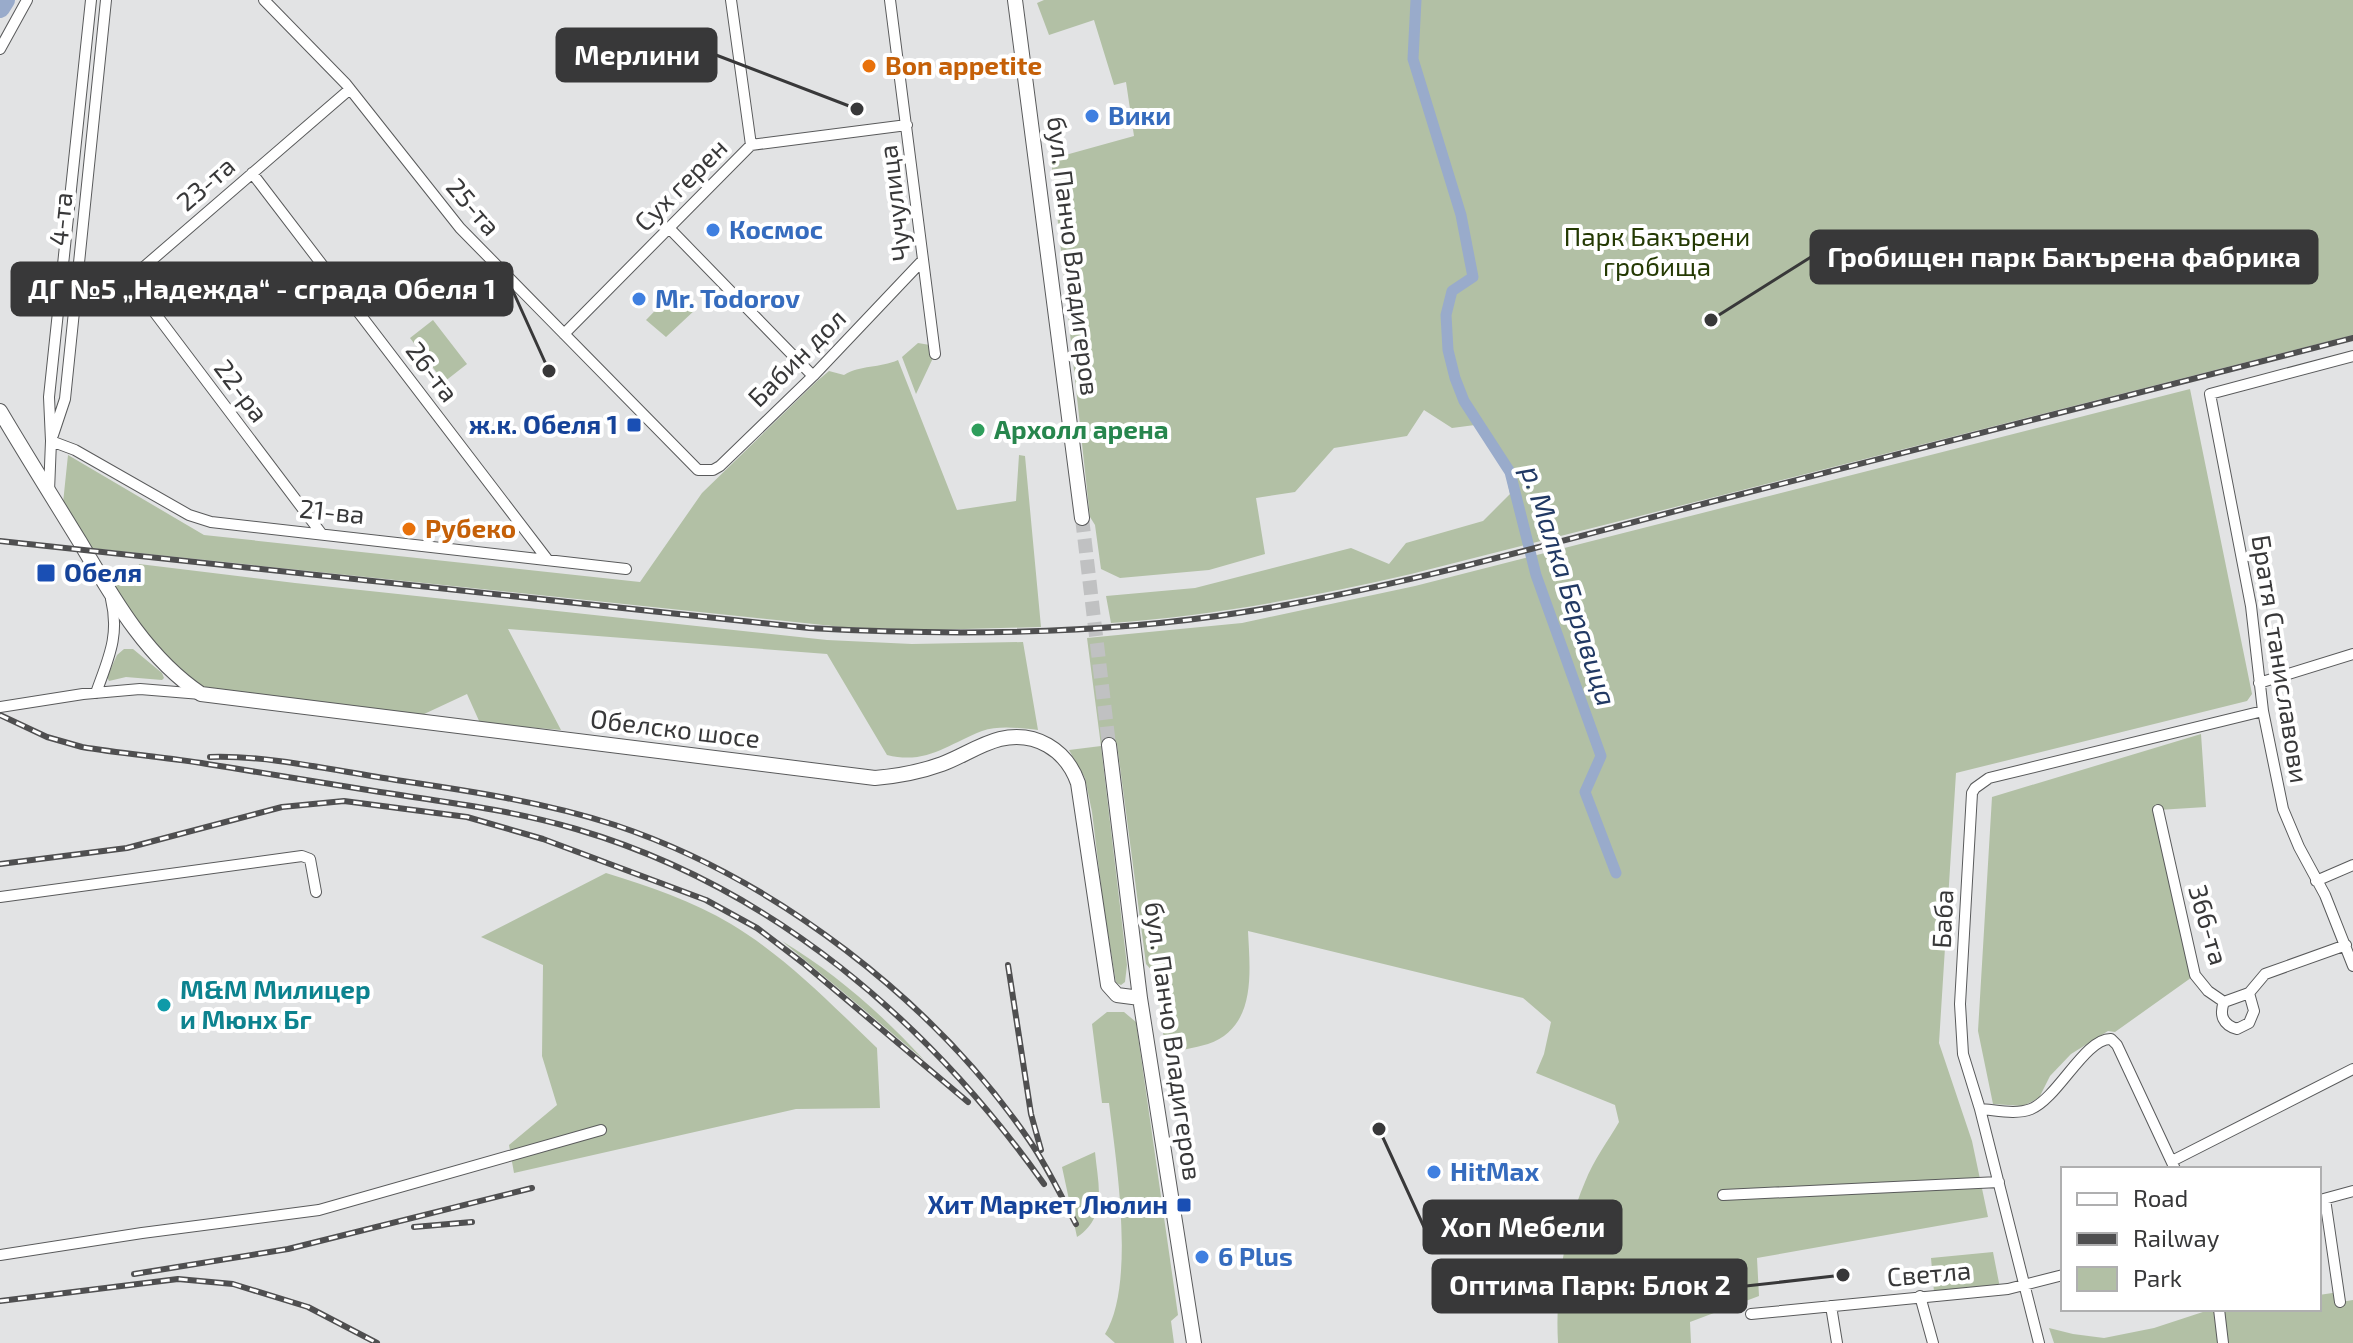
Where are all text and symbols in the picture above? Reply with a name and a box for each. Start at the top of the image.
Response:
callout: Мерлини [557,29,716,81]
text: Мерлини [574,37,700,71]
place label: Bon appetite [885,49,1042,80]
marker: Bon appetite [860,57,878,75]
place label: Вики [1108,99,1171,130]
marker: Вики [1083,107,1101,125]
street label: бул. Панчо Владигеров [1041,114,1107,397]
street label: Сух герен [627,131,733,237]
street label: Чучулица [871,143,917,263]
street label: 23-та [170,149,240,216]
street label: 25-та [441,171,508,241]
street label: 4-та [41,190,78,247]
place label: Космос [729,213,823,244]
park label: Парк Бакърени гробища [1564,220,1750,281]
marker: Космос [704,221,722,239]
callout: Гробищен парк Бакърена фабрика [1811,231,2317,283]
text: Гробищен парк Бакърена фабрика [1827,239,2301,273]
callout: ДГ №5 „Надежда“ - сграда Обеля 1 [12,263,512,315]
text: ДГ №5 „Надежда“ - сграда Обеля 1 [28,271,496,305]
place label: Mr. Todorov [655,282,800,313]
marker: Mr. Todorov [630,290,648,308]
street label: Бабин дол [741,302,851,412]
street label: 26-та [401,335,466,407]
street label: 22-ра [209,353,276,428]
place label: ж.к. Обеля 1 [469,408,618,439]
place label: Архолл арена [994,413,1169,444]
marker: ж.к. Обеля 1 [625,416,643,434]
marker: Архолл арена [969,421,987,439]
water label: р. Малка Беравица [1515,461,1625,710]
street label: 21-ва [298,492,366,529]
place label: Рубеко [425,512,516,543]
marker: Рубеко [400,520,418,538]
street label: Братя Станиславови [2247,533,2316,785]
place label: Обеля [64,556,142,587]
marker: Обеля [35,562,57,584]
street label: Обелско шосе [589,702,762,753]
street label: 366-та [2183,881,2236,968]
street label: Баба [1924,889,1959,949]
street label: бул. Панчо Владигеров [1139,899,1209,1182]
place label: М&M Mилицер и Мюнх Бг [180,973,371,1034]
marker: М&M Mилицер и Мюнх Бг [155,996,173,1014]
place label: HitMax [1450,1155,1539,1186]
marker: HitMax [1425,1163,1443,1181]
legend [2061,1167,2321,1311]
text: Road [2133,1183,2188,1212]
place label: Хит Маркет Люлин [928,1188,1168,1219]
marker: Хит Маркет Люлин [1175,1196,1193,1214]
callout: Хоп Мебели [1424,1201,1621,1253]
text: Хоп Мебели [1441,1209,1605,1243]
text: Railway [2133,1223,2220,1252]
place label: 6 Plus [1218,1240,1293,1271]
marker: 6 Plus [1193,1248,1211,1266]
street label: Светла [1885,1253,1972,1292]
callout: Оптима Парк: Блок 2 [1433,1260,1746,1312]
text: Park [2133,1263,2182,1292]
text: Оптима Парк: Блок 2 [1449,1267,1731,1301]

